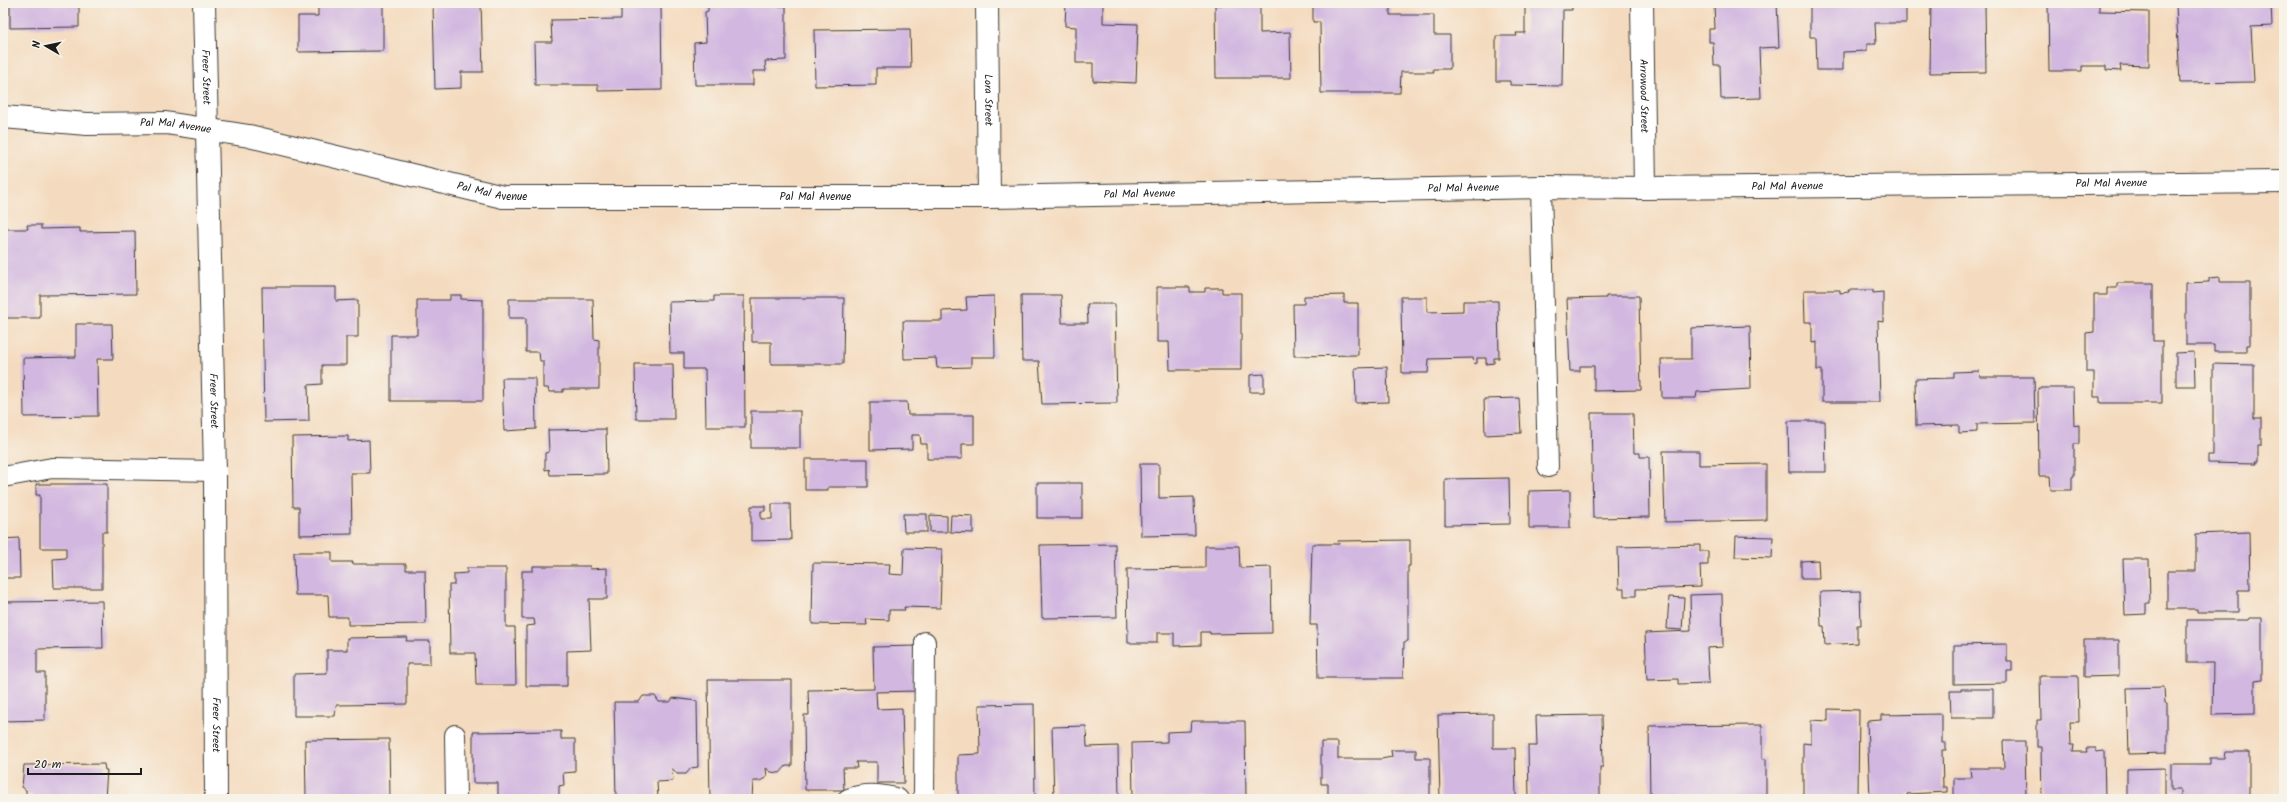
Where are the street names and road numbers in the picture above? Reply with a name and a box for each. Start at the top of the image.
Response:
street label: Freer Street [196,49,215,106]
street label: Arrowood Street [1634,59,1653,134]
street label: Lora Street [979,74,997,127]
street label: Pal Mal Avenue [140,114,212,139]
street label: Pal Mal Avenue [2075,174,2147,193]
street label: Pal Mal Avenue [455,177,527,206]
street label: Pal Mal Avenue [1751,177,1823,196]
street label: Pal Mal Avenue [1427,179,1499,198]
street label: Pal Mal Avenue [1103,185,1175,204]
street label: Pal Mal Avenue [780,188,851,206]
street label: Freer Street [204,373,223,430]
street label: Freer Street [207,697,225,753]

